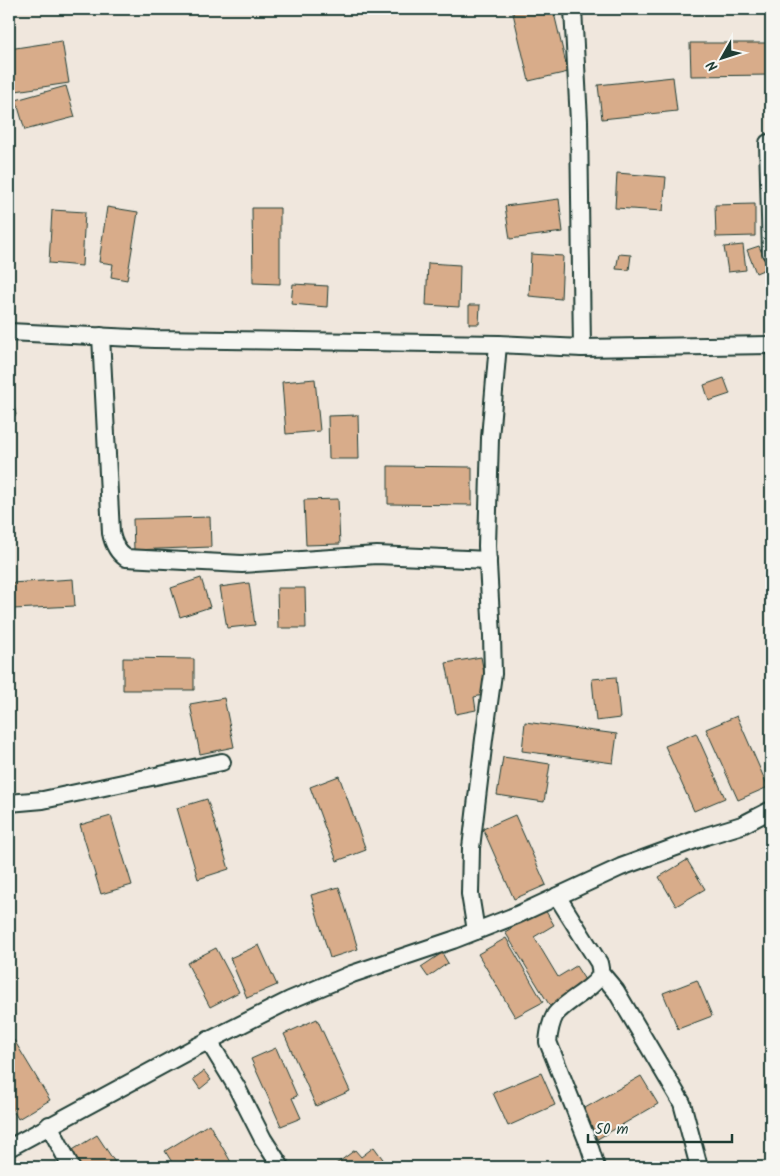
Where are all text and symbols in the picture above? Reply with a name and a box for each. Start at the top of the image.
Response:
north arrow [698,32,748,82]
text: N [701,55,724,76]
scale bar [588,1111,731,1143]
text: 50 m [595,1118,629,1142]

